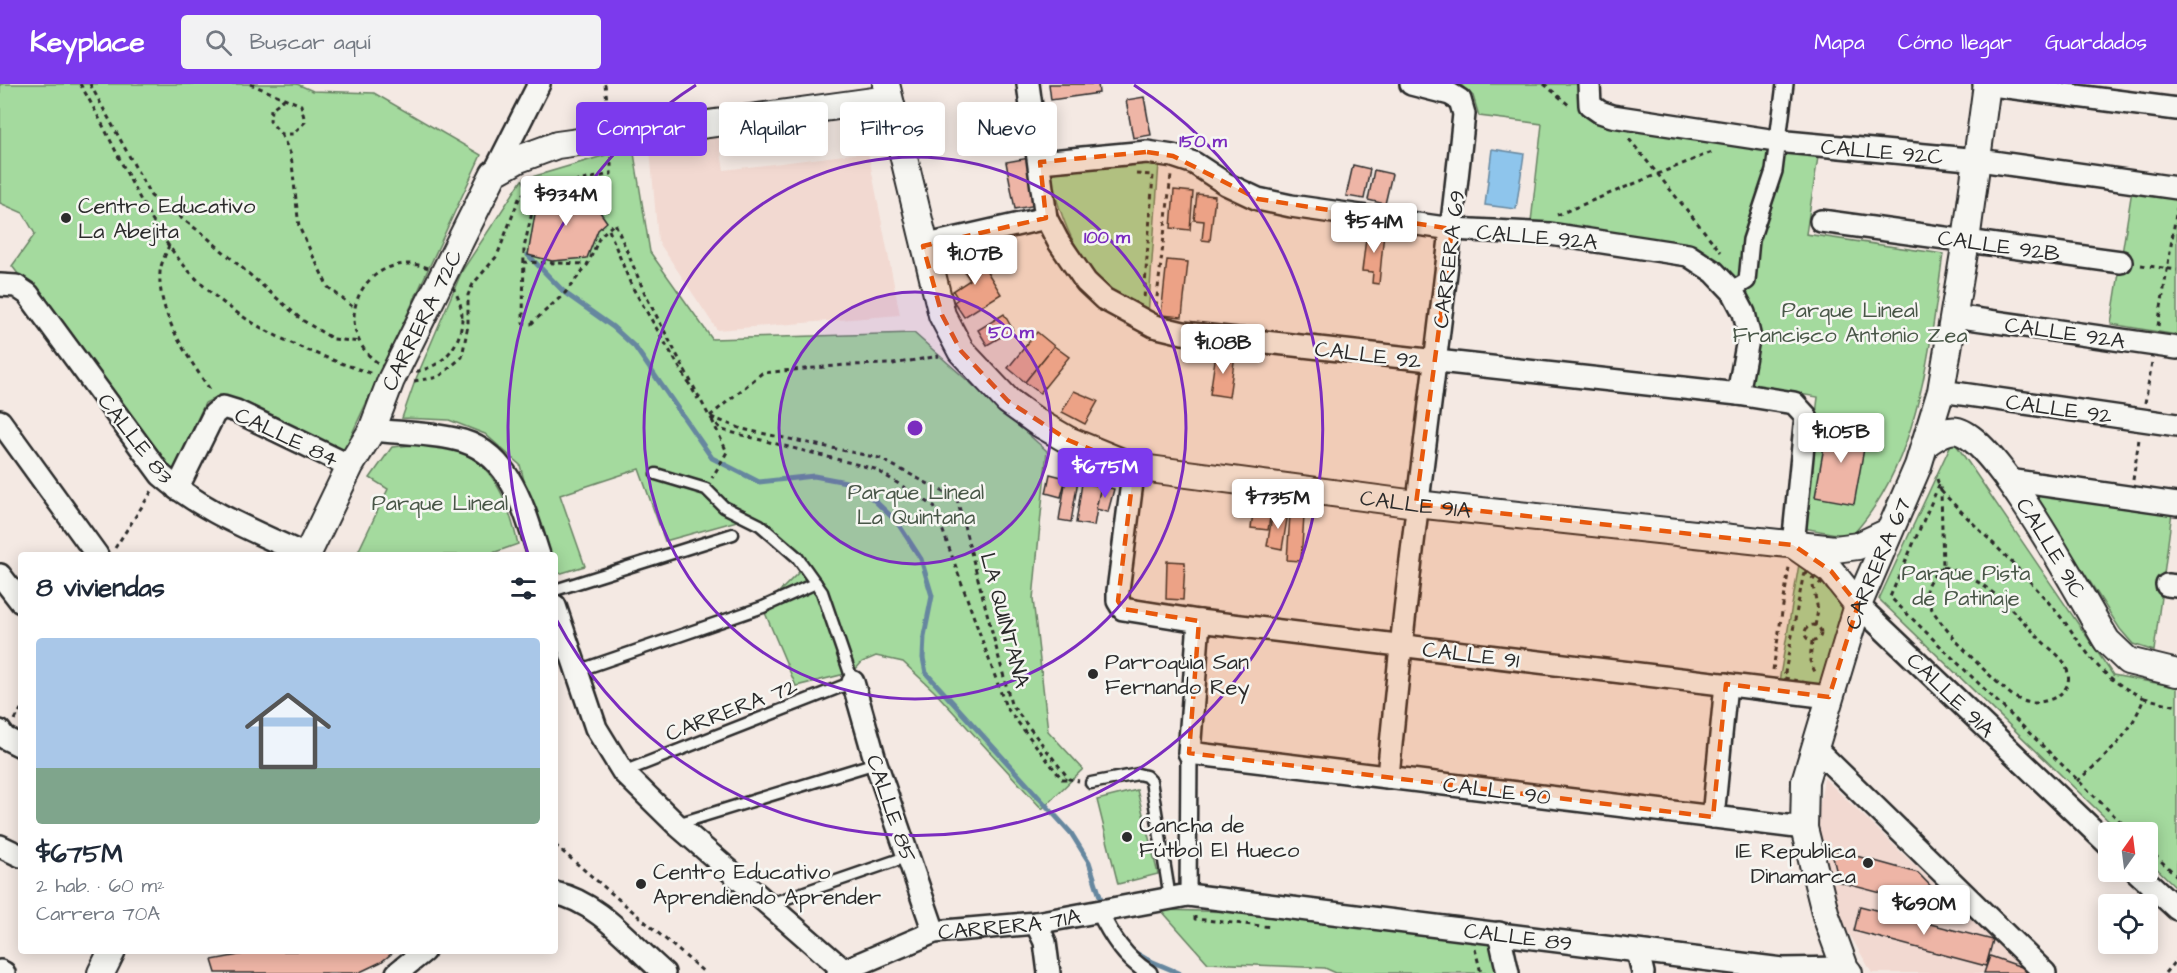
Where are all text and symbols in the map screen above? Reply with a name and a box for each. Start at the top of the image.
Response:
search box [181,15,601,69]
text: Keyplace [30,23,145,62]
icon: search [202,26,235,59]
text: Buscar aquí [250,27,371,58]
text: Mapa [1814,28,1865,57]
text: Cómo llegar [1898,28,2012,57]
text: Guardados [2045,28,2147,57]
chip: Comprar [576,102,707,156]
chip: Alquilar [719,102,828,156]
chip: Filtros [840,102,945,156]
chip: Nuevo [957,102,1057,156]
text: 150 m [1179,129,1228,154]
street label: CALLE 92C [1819,132,1945,173]
pin: $934M [524,176,608,227]
text: $934M [535,181,597,209]
street label: CARRERA 69 [1426,188,1473,330]
place label: Centro Educativo La Abejita [78,191,256,247]
pin: $541M [1332,203,1416,254]
text: $541M [1345,208,1403,236]
marker: Centro Educativo La Abejita [59,211,73,225]
street label: CALLE 92A [1475,217,1599,258]
street label: CALLE 92B [1936,223,2062,270]
text: 100 m [1084,225,1131,250]
pin: $1.07B [926,235,1024,286]
text: $1.07B [947,240,1003,268]
street label: CARRERA 72C [374,244,471,395]
park label: Parque Lineal Francisco Antonio Zea [1732,295,1968,351]
street label: CALLE 92A [2003,310,2127,357]
text: 50 m [988,320,1035,345]
pin: $1.08B [1174,324,1272,375]
text: $1.08B [1195,329,1251,357]
street label: CALLE 92 [1313,334,1423,377]
street label: CALLE 83 [90,387,180,491]
street label: CALLE 92 [2004,387,2114,432]
street label: CALLE 84 [229,400,343,475]
pin: $1.05B [1792,413,1890,464]
centre of rings [905,418,925,438]
text: $1.05B [1812,418,1870,446]
pin: $675M [1063,448,1147,499]
text: $675M [1072,453,1138,481]
park label: Parque Lineal La Quintana [848,477,984,533]
pin: $735M [1236,479,1320,530]
street label: CALLE 91A [1358,483,1473,527]
text: $735M [1246,484,1310,512]
park label: Parque Lineal [372,488,508,519]
street label: CALLE 91C [2008,492,2093,605]
street label: CARRERA 67 [1838,493,1920,633]
street label: LA QUINTANA [972,549,1038,692]
park label: Parque Pista de Patinaje [1901,558,2031,614]
text: 8 viviendas [36,570,165,606]
icon: filters [507,572,540,605]
street label: CALLE 91 [1421,634,1521,677]
street label: CALLE 91A [1899,646,2001,745]
place label: Parroquia San Fernando Rey [1105,647,1250,704]
marker: Parroquia San Fernando Rey [1086,667,1100,681]
street label: CARRERA 72 [661,671,802,750]
icon: home [234,677,342,785]
street label: CALLE 85 [858,751,924,867]
street label: CALLE 90 [1441,770,1553,813]
place label: Cancha de Fútbol El Hueco [1139,810,1300,866]
north arrow [2098,822,2158,882]
map controls [2098,822,2158,954]
marker: Cancha de Fútbol El Hueco [1120,830,1134,844]
text: $675M [36,836,123,872]
place label: IE Republica Dinamarca [1736,836,1856,892]
marker: IE Republica Dinamarca [1861,856,1875,870]
place label: Centro Educativo Aprendiendo Aprender [653,857,881,913]
text: 2 hab. · 60 m² [36,872,165,900]
marker: Centro Educativo Aprendiendo Aprender [634,877,648,891]
pin: $690M [1882,885,1966,936]
text: $690M [1892,890,1956,918]
button: locate [2098,894,2158,954]
text: Carrera 70A [36,900,160,928]
street label: CARRERA 71A [937,901,1083,949]
street label: CALLE 89 [1462,916,1574,960]

